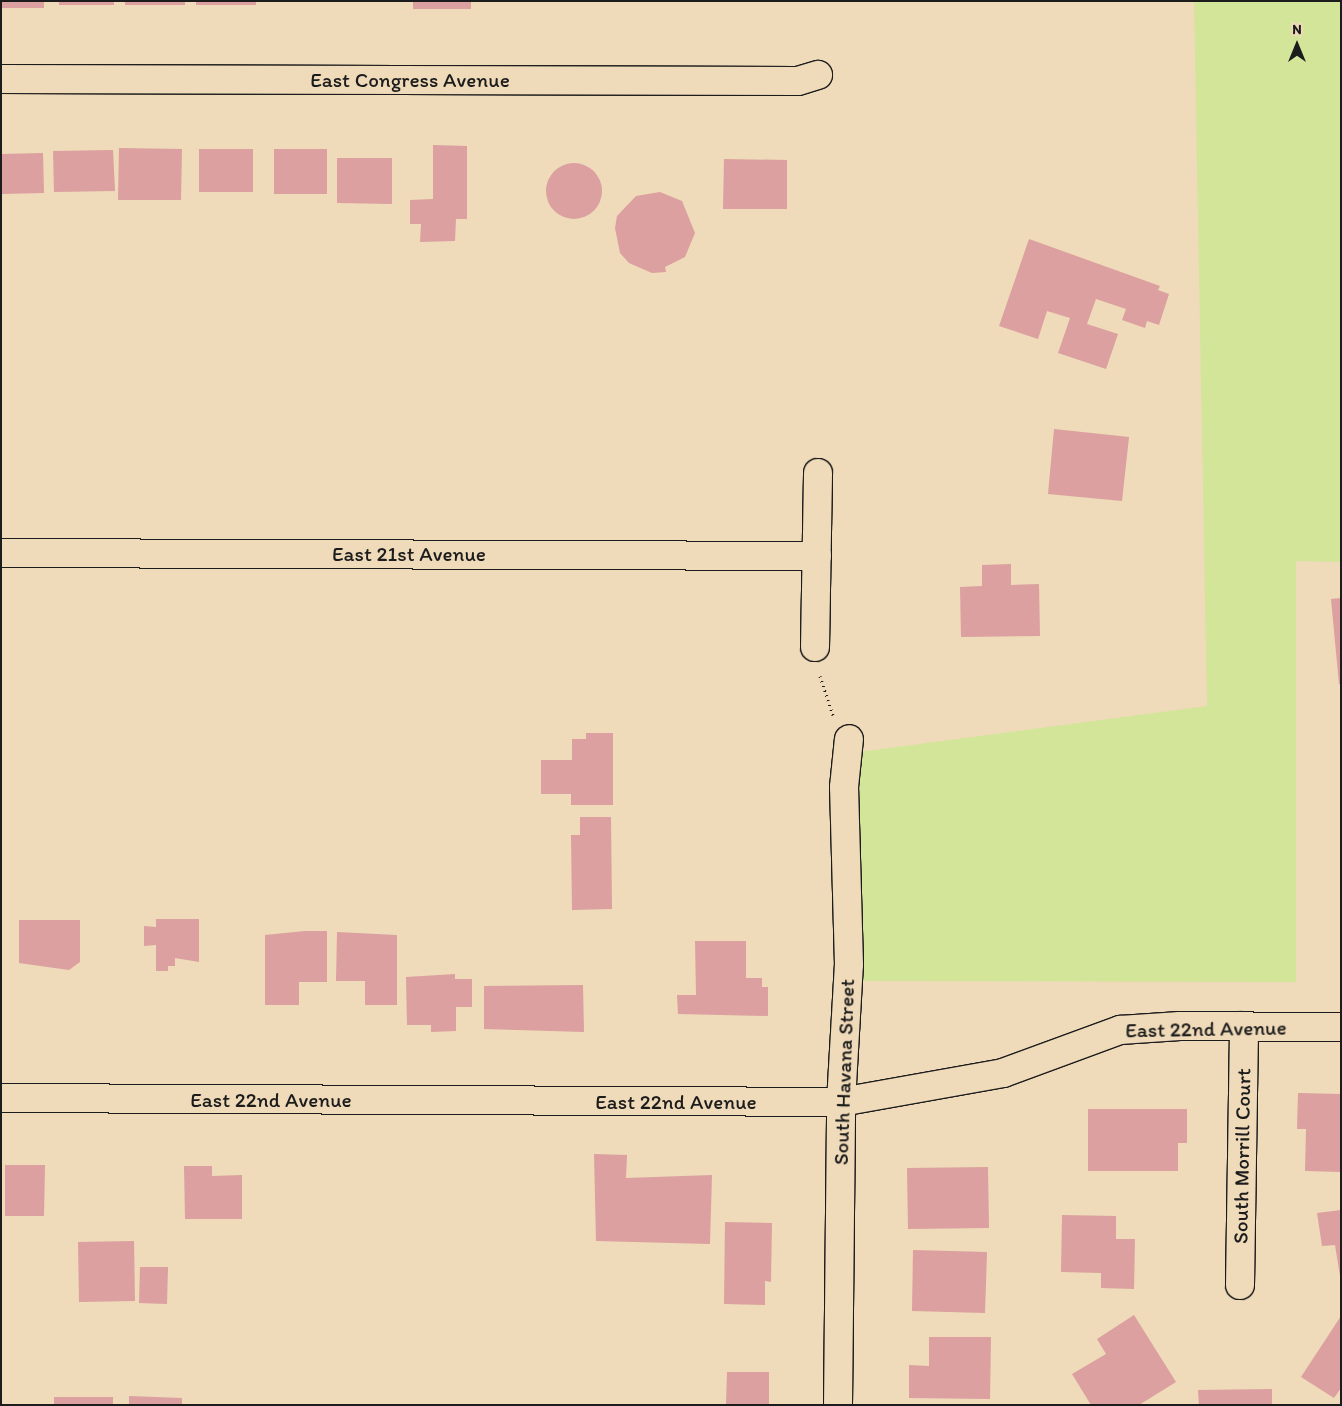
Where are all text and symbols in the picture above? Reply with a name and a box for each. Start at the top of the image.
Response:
north arrow [1272,20,1322,70]
text: N [1292,21,1302,38]
street label: East Congress Avenue [311,67,509,93]
street label: East 21st Avenue [333,541,485,567]
street label: South Havana Street [828,979,860,1165]
street label: East 22nd Avenue [1126,1015,1286,1043]
street label: South Morrill Court [1228,1068,1256,1244]
street label: East 22nd Avenue [191,1087,351,1113]
street label: East 22nd Avenue [596,1089,756,1115]

